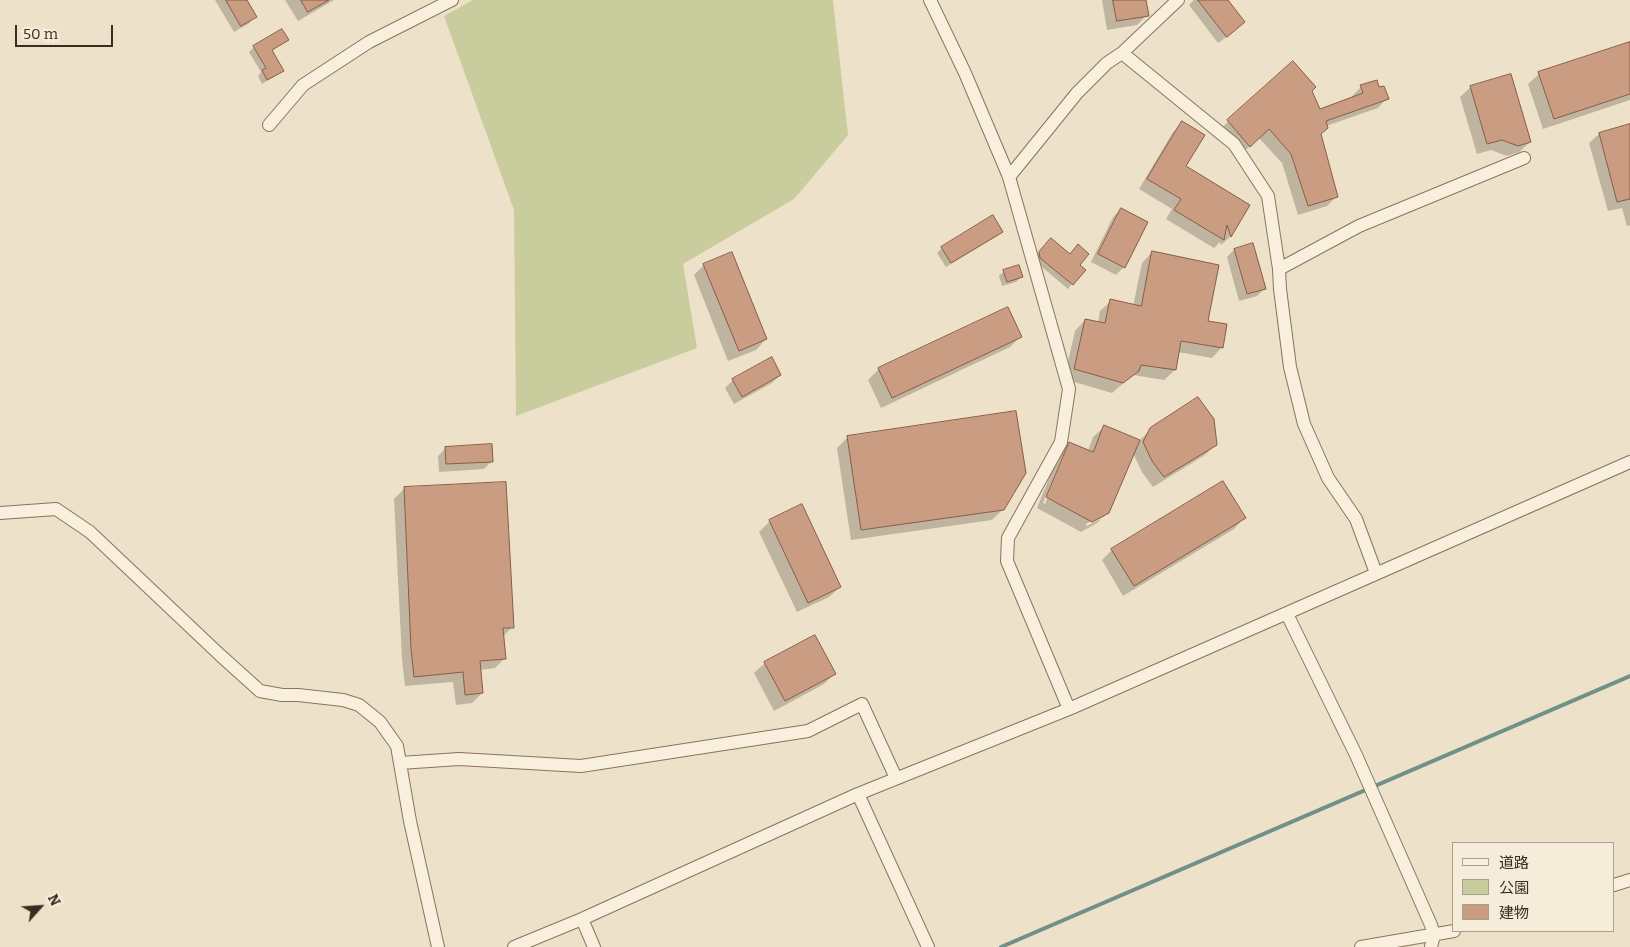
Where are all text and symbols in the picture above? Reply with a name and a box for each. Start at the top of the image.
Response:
scale bar [18,15,115,47]
text: 50 m [23,25,58,43]
legend [1452,842,1615,932]
text: 道路 [1499,854,1529,872]
text: 公園 [1499,879,1529,897]
north arrow [15,882,65,932]
text: N [44,892,64,909]
text: 建物 [1499,904,1529,922]

